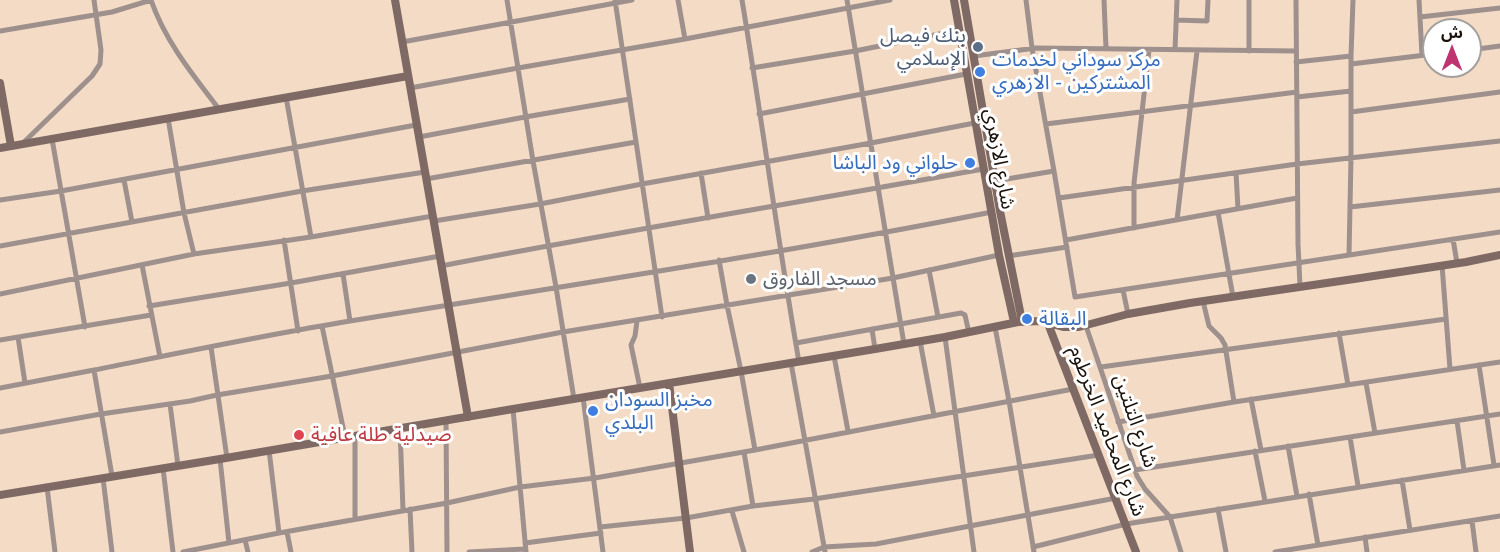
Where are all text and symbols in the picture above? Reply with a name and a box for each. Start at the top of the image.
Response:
north arrow [1422,18,1482,78]
text: ش [1441,22,1463,42]
place label: بنك فيصل الإسلامي [880,24,966,71]
marker: بنك فيصل الإسلامي [971,40,985,54]
place label: مركز سوداني لخدمات المشتركين - الازهري [992,48,1161,95]
marker: مركز سوداني لخدمات المشتركين - الازهري [973,65,987,79]
street label: شارع الازهري [978,107,1020,211]
place label: حلواني ود الباشا [833,151,958,175]
marker: حلواني ود الباشا [963,156,977,170]
place label: مسجد الفاروق [763,267,877,291]
marker: مسجد الفاروق [744,272,758,286]
place label: البقالة [1039,307,1086,331]
marker: البقالة [1020,312,1034,326]
street label: شارع المحاميد الخرطوم [1063,342,1151,520]
street label: شارع التلتين [1108,371,1162,471]
place label: مخبز السودان البلدي [605,388,713,435]
marker: مخبز السودان البلدي [586,404,600,418]
place label: صيدلية طلة عافية [311,423,451,447]
marker: صيدلية طلة عافية [292,428,306,442]

